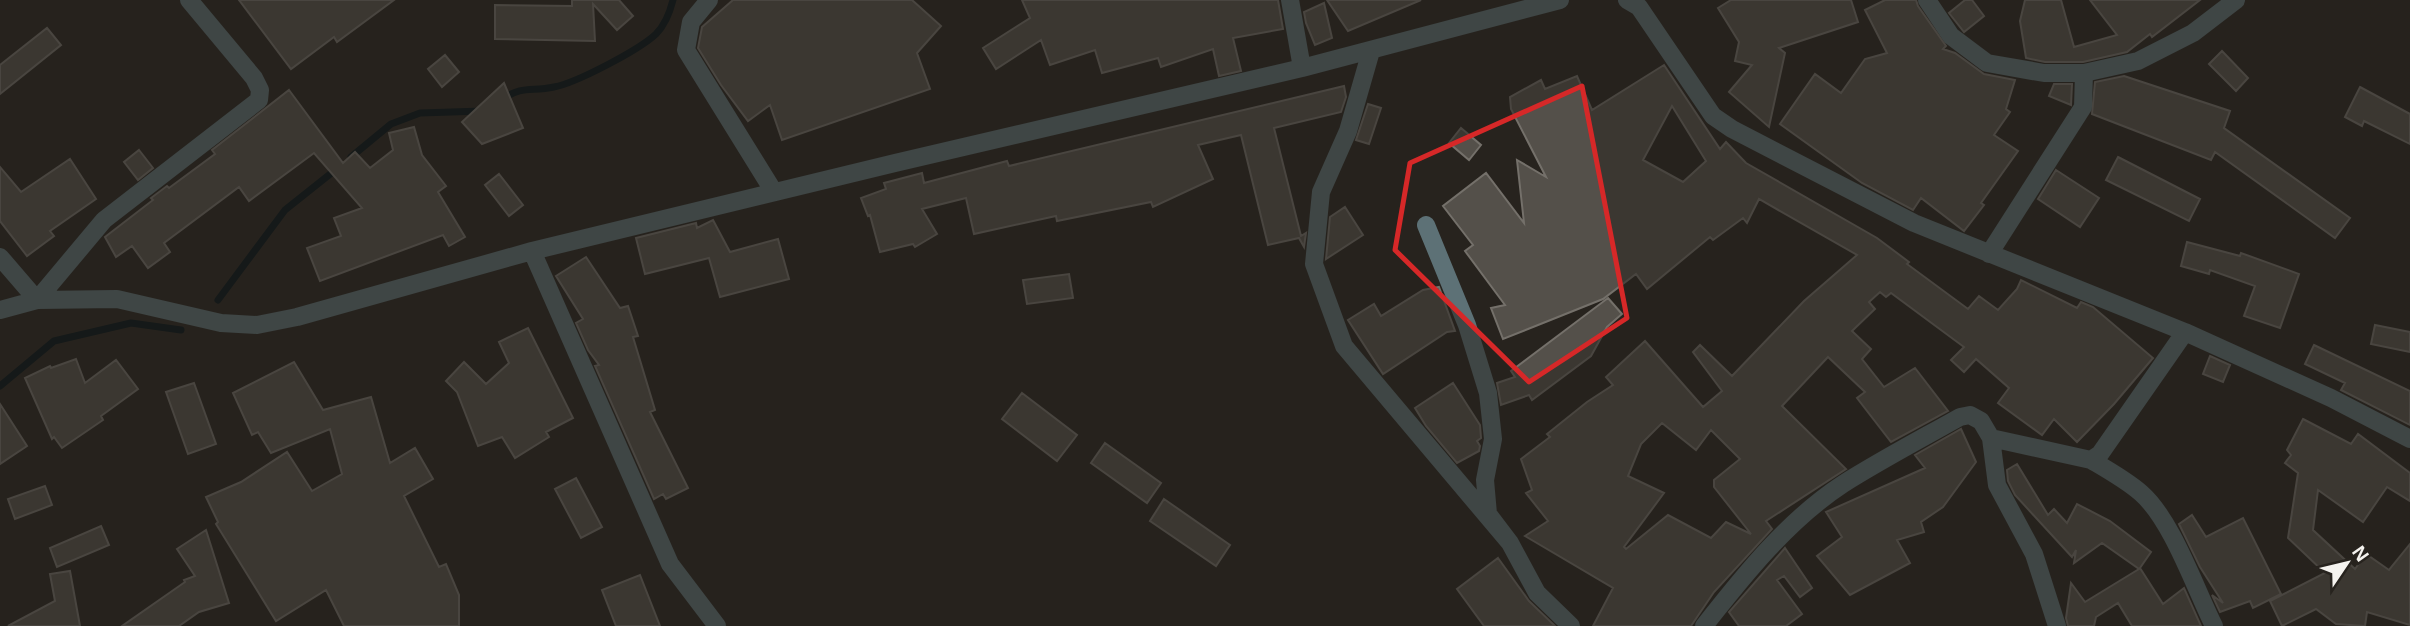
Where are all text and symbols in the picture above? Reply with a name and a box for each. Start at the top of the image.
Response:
north arrow [2312,528,2382,598]
text: N [2348,542,2373,565]

